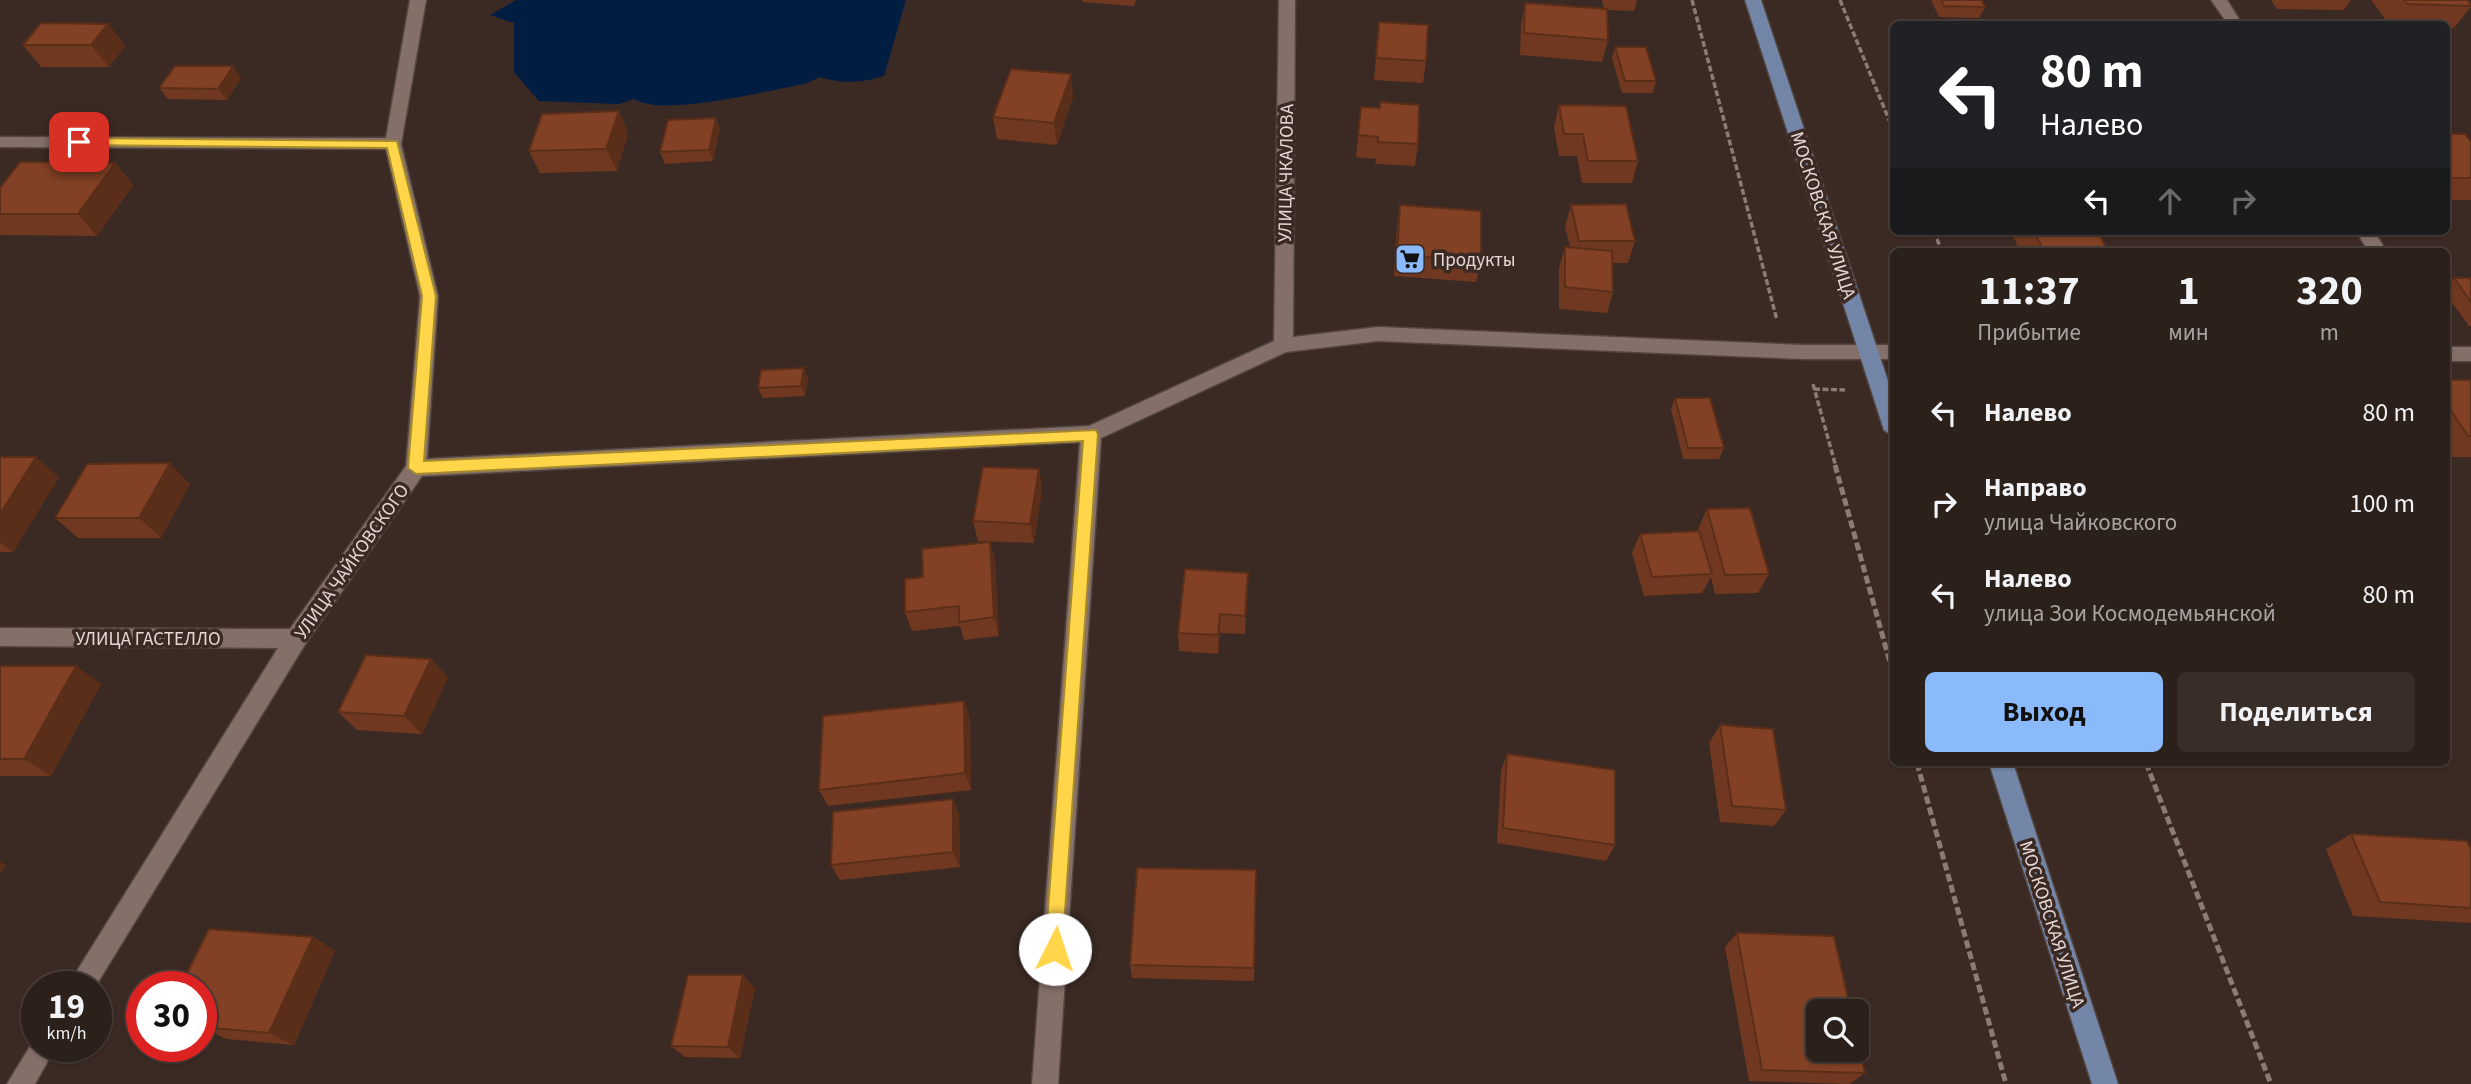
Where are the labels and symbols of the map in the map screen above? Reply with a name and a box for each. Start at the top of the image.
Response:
street label: УЛИЦА ЧКАЛОВА [1272,103,1301,242]
pin [49,112,109,172]
street label: МОСКОВСКАЯ УЛИЦА [1783,128,1863,303]
supermarket icon: Продукты [1393,242,1427,276]
place label: Продукты [1433,247,1516,274]
street label: УЛИЦА ЧАЙКОВСКОГО [288,479,416,645]
street label: УЛИЦА ГАСТЕЛЛО [75,626,221,653]
street label: МОСКОВСКАЯ УЛИЦА [2012,837,2092,1012]
position arrow [1018,912,1092,986]
speed limit sign: 30 [126,971,217,1062]

